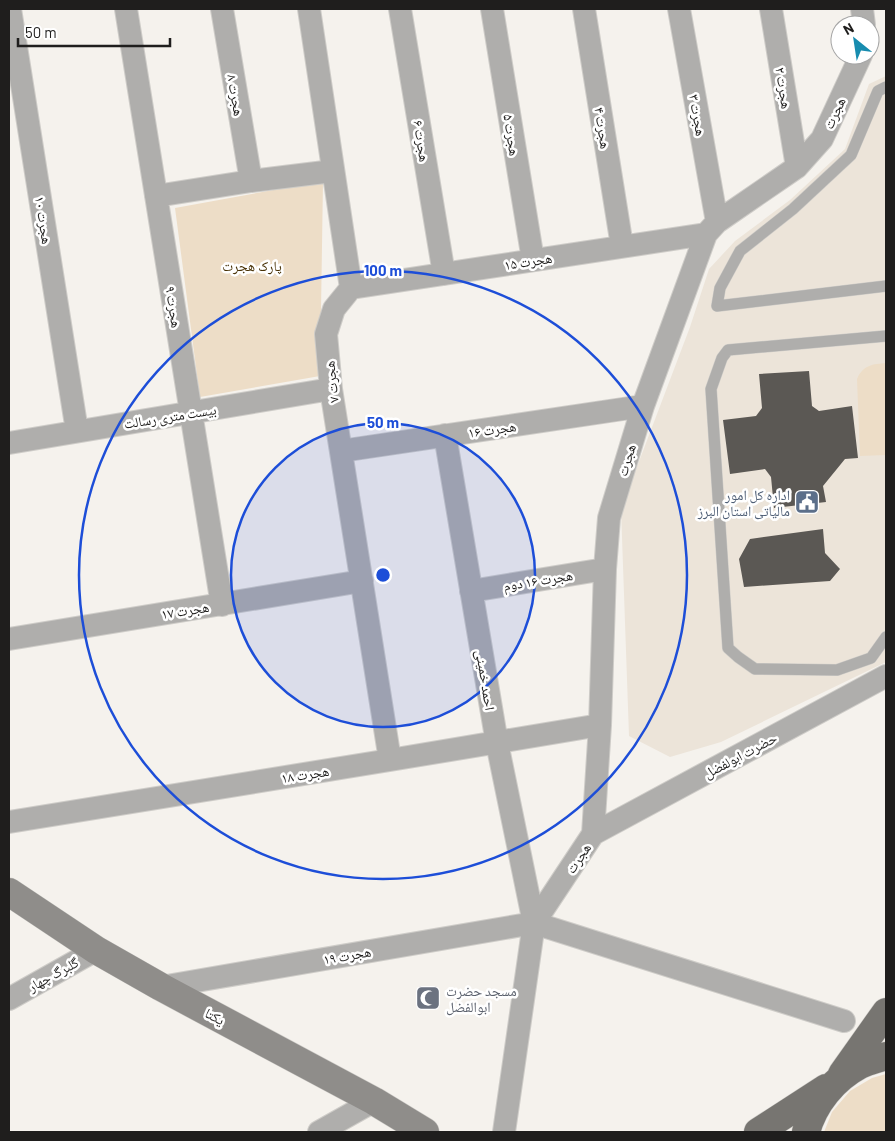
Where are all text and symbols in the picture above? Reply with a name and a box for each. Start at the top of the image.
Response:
scale bar [18,15,170,47]
north arrow [830,15,880,65]
text: N [840,19,857,38]
text: 50 m [25,23,57,41]
street label: هجرت ۲ [771,66,796,110]
street label: هجرت ۸ [223,73,248,117]
street label: هجرت ۳ [685,93,710,137]
street label: هجرت [819,94,850,132]
street label: هجرت ۴ [590,106,615,150]
street label: هجرت ۵ [499,113,524,157]
street label: هجرت ۶ [409,119,434,163]
street label: هجرت ۱۰ [31,195,56,245]
street label: هجرت ۱۵ [503,249,553,274]
park label: پارک هجرت [222,257,282,275]
text: 100 m [364,261,402,279]
street label: هجرت ۹ [161,285,186,329]
street label: هجرت ۷ [320,360,343,404]
street label: بیست متری رسالت [122,400,218,433]
text: 50 m [367,413,399,431]
street label: هجرت ۱۶ [467,417,517,442]
street label: هجرت [613,442,640,479]
place label: اداره کل امور مالیاتی استان البرز [697,486,790,520]
public building icon: اداره کل امور مالیاتی استان البرز [794,489,820,515]
centre of rings [374,566,392,584]
street label: هجرت ۱۶ دوم [502,566,574,596]
street label: هجرت ۱۷ [160,598,210,623]
street label: احمد خمینی [472,649,499,712]
street label: حضرت ابولفضل [701,729,780,782]
street label: هجرت ۱۸ [280,762,330,787]
street label: هجرت [562,840,595,877]
street label: هجرت ۱۹ [322,942,372,969]
street label: گلبرگ چهار [24,953,82,996]
place label: مسجد حضرت ابوالفضل [446,982,517,1016]
mosque icon: مسجد حضرت ابوالفضل [415,985,441,1011]
street label: یکتا [202,1004,228,1028]

